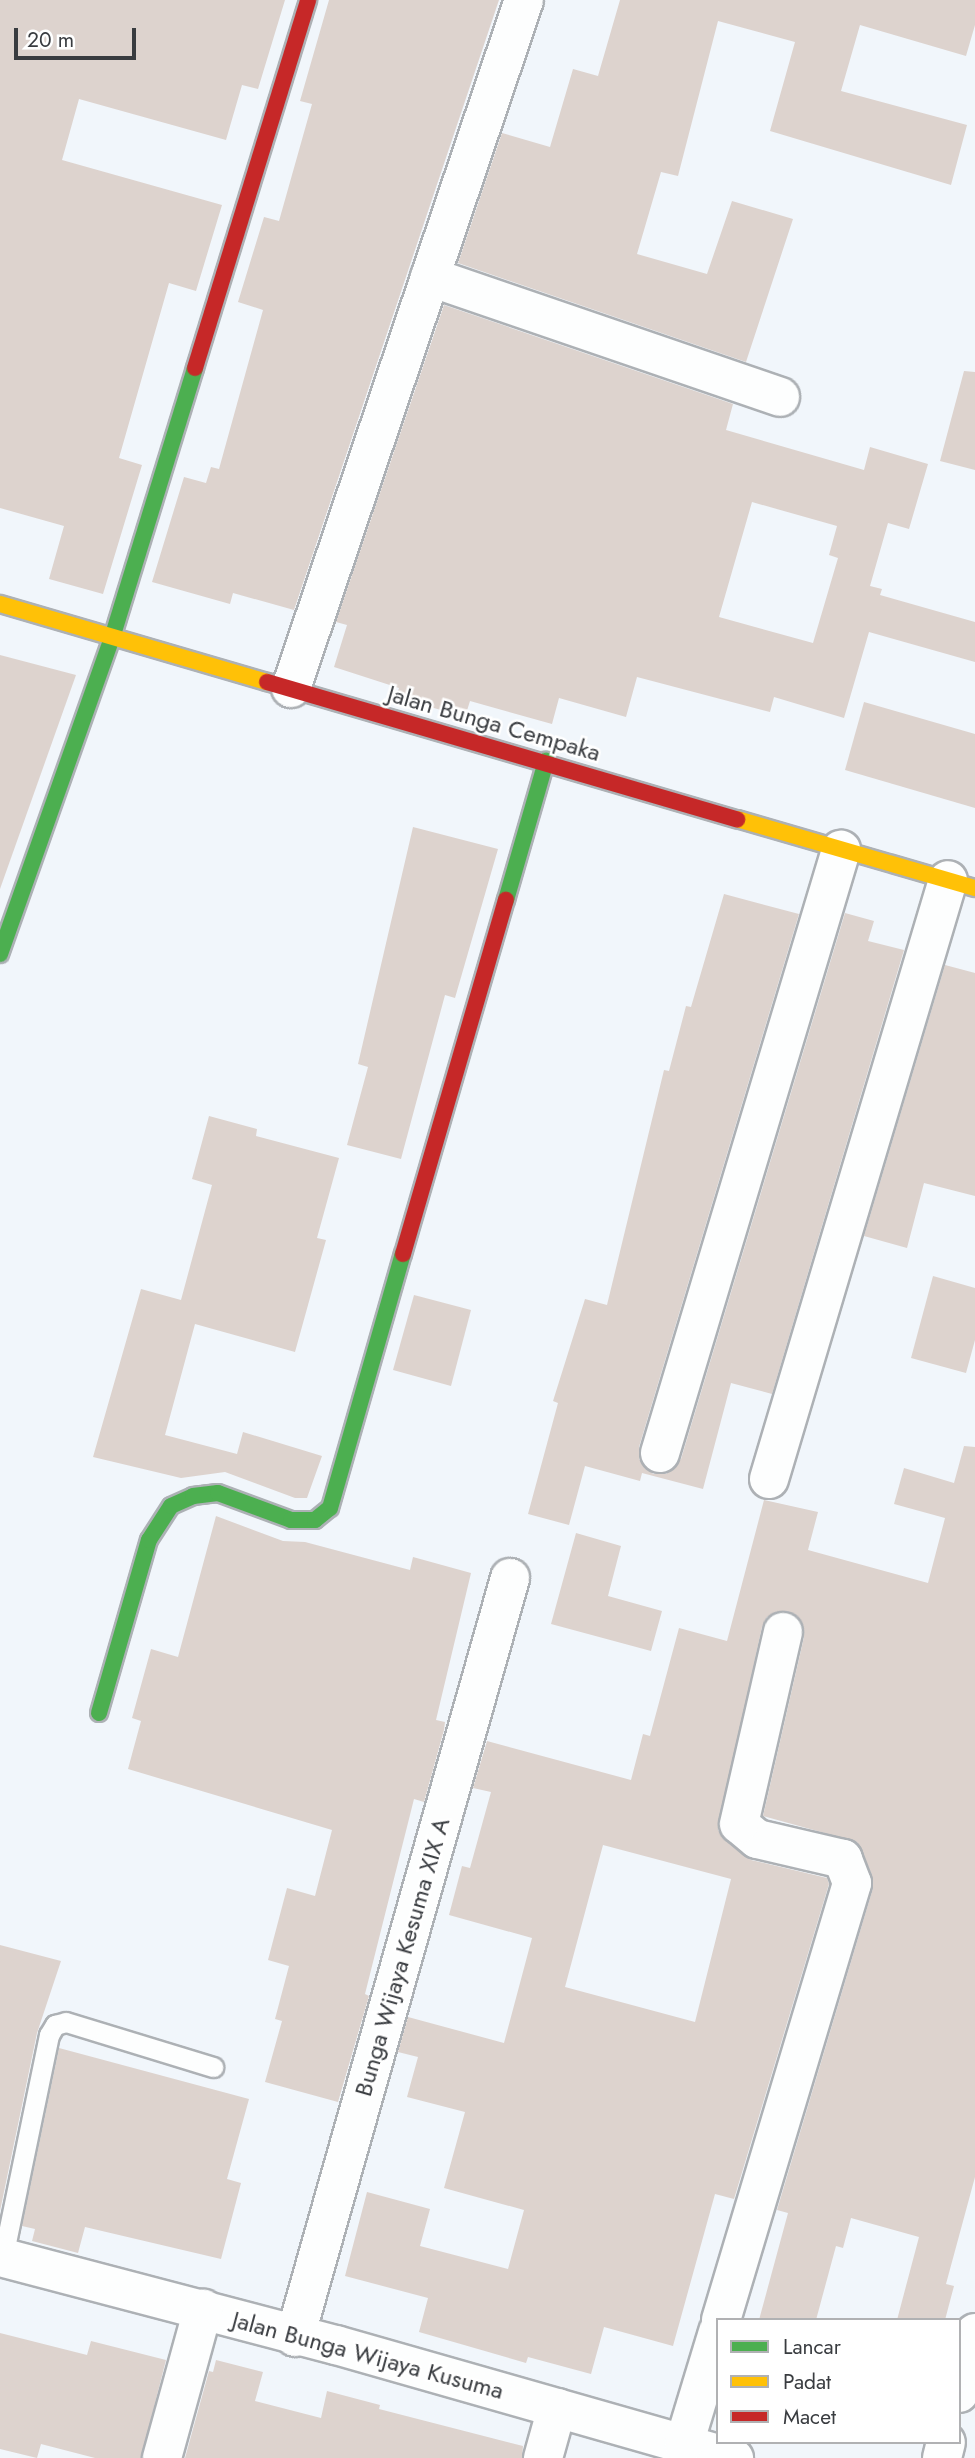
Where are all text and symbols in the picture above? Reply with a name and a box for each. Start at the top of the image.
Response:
scale bar [18,14,140,58]
text: 20 m [27,25,74,55]
street label: Jalan Bunga Cempaka [384,679,604,767]
street label: Bunga Wijaya Kesuma XIX A [348,1814,456,2100]
street label: Jalan Bunga Wijaya Kusuma [229,2305,507,2405]
legend [716,2318,961,2444]
text: Lancar [783,2332,841,2362]
text: Padat [783,2367,831,2397]
text: Macet [783,2402,836,2432]

